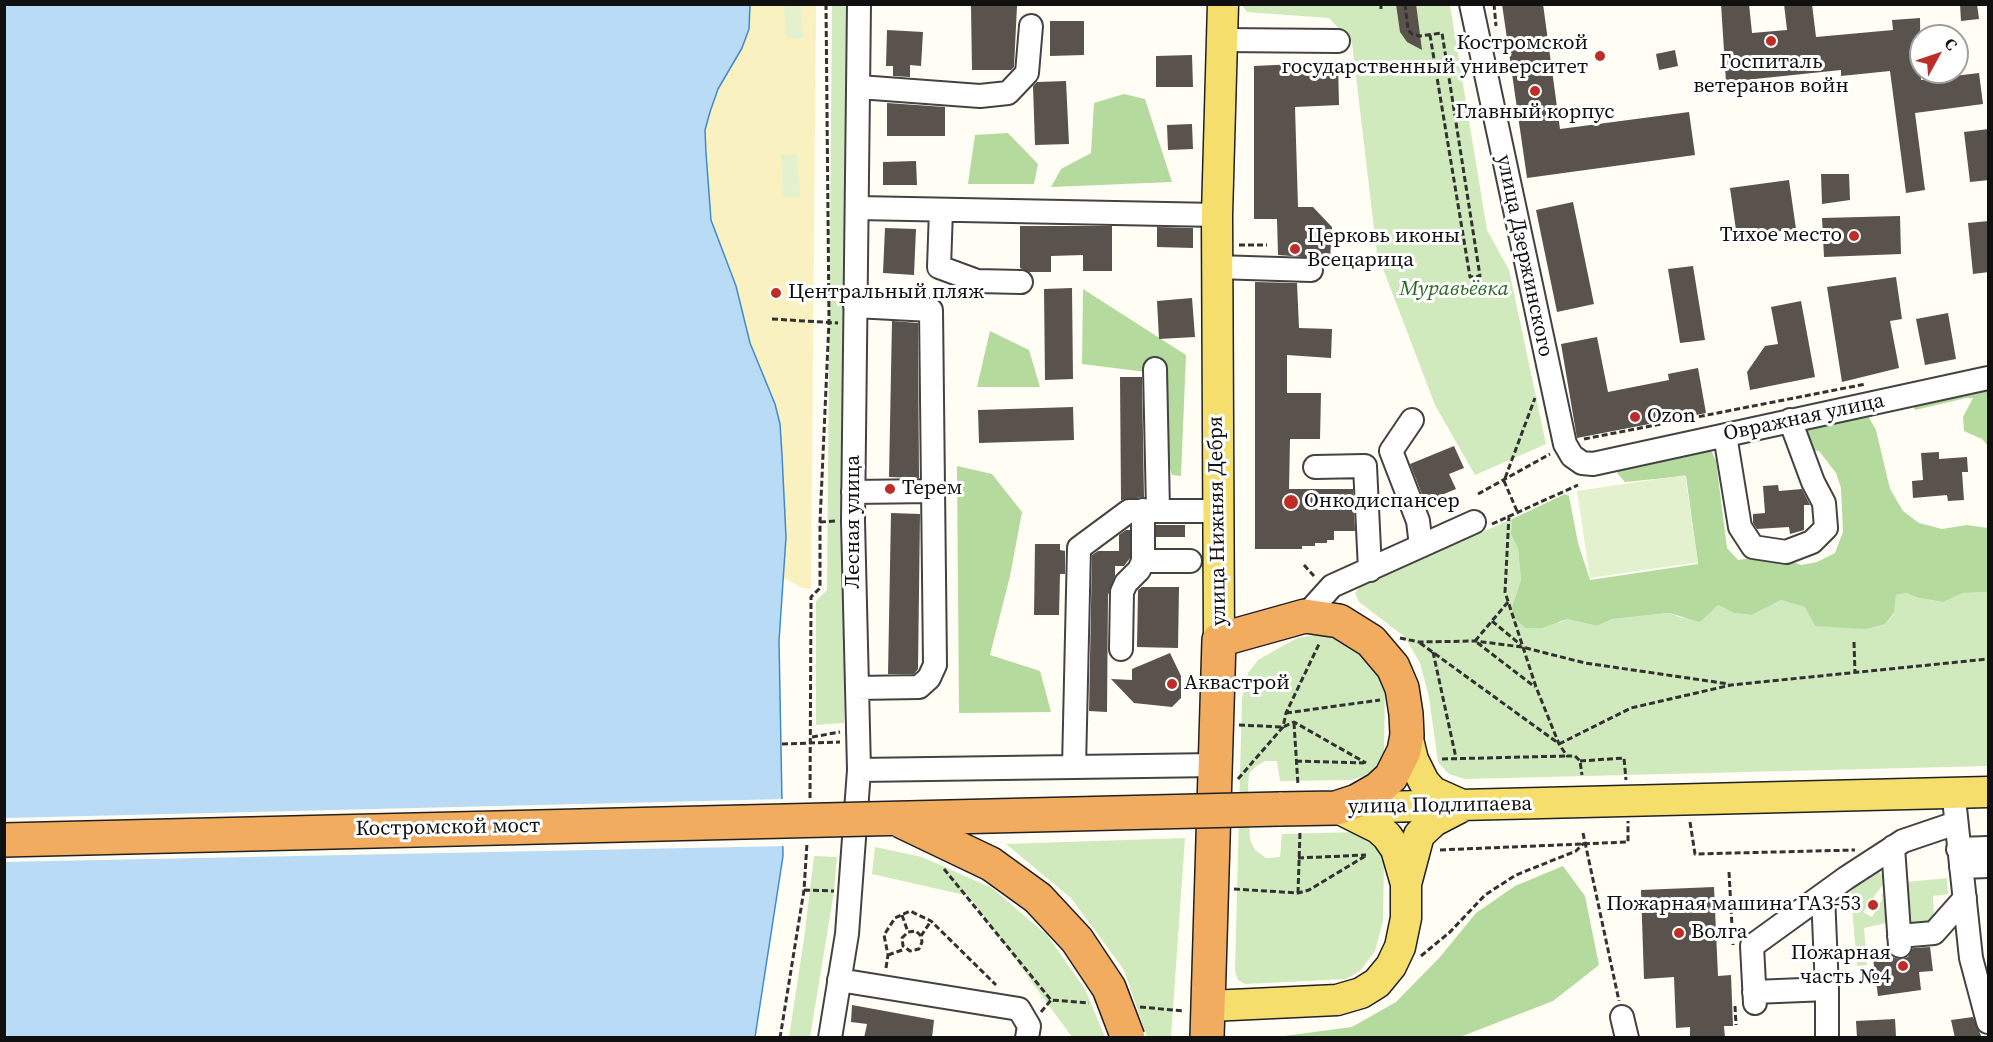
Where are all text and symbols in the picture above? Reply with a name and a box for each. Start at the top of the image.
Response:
north arrow [1909,24,1969,84]
place label: Костромской государственный университет [1281,31,1588,81]
text: С [1940,33,1963,55]
marker: Госпиталь ветеранов войн [1764,34,1778,48]
marker: Костромской государственный университет [1593,49,1607,63]
place label: Госпиталь ветеранов войн [1693,50,1849,100]
marker: Главный корпус [1528,84,1542,98]
place label: Главный корпус [1456,100,1614,126]
street label: улица Дзержинского [1490,153,1558,359]
place label: Тихое место [1720,223,1842,249]
place label: Церковь иконы Всецарица [1307,224,1460,274]
marker: Тихое место [1847,229,1861,243]
marker: Церковь иконы Всецарица [1288,242,1302,256]
park label: Муравьёвка [1399,277,1509,303]
place label: Центральный пляж [788,280,984,306]
marker: Центральный пляж [769,286,783,300]
street label: Овражная улица [1721,389,1887,447]
place label: Ozon [1647,404,1696,430]
marker: Ozon [1628,410,1642,424]
street label: улица Нижняя Дебря [1204,416,1232,626]
street label: Лесная улица [841,455,867,589]
place label: Терем [902,476,962,502]
marker: Терем [883,482,897,496]
place label: Онкодиспансер [1304,489,1460,515]
marker: Онкодиспансер [1282,493,1300,511]
place label: Аквастрой [1184,671,1290,697]
marker: Аквастрой [1165,677,1179,691]
street label: улица Подлипаева [1348,792,1532,820]
street label: Костромской мост [355,814,541,842]
place label: Пожарная машина ГАЗ-53 [1606,892,1861,918]
marker: Пожарная машина ГАЗ-53 [1866,898,1880,912]
place label: Волга [1691,920,1748,946]
marker: Волга [1672,926,1686,940]
place label: Пожарная часть №4 [1791,941,1891,991]
marker: Пожарная часть №4 [1896,959,1910,973]

